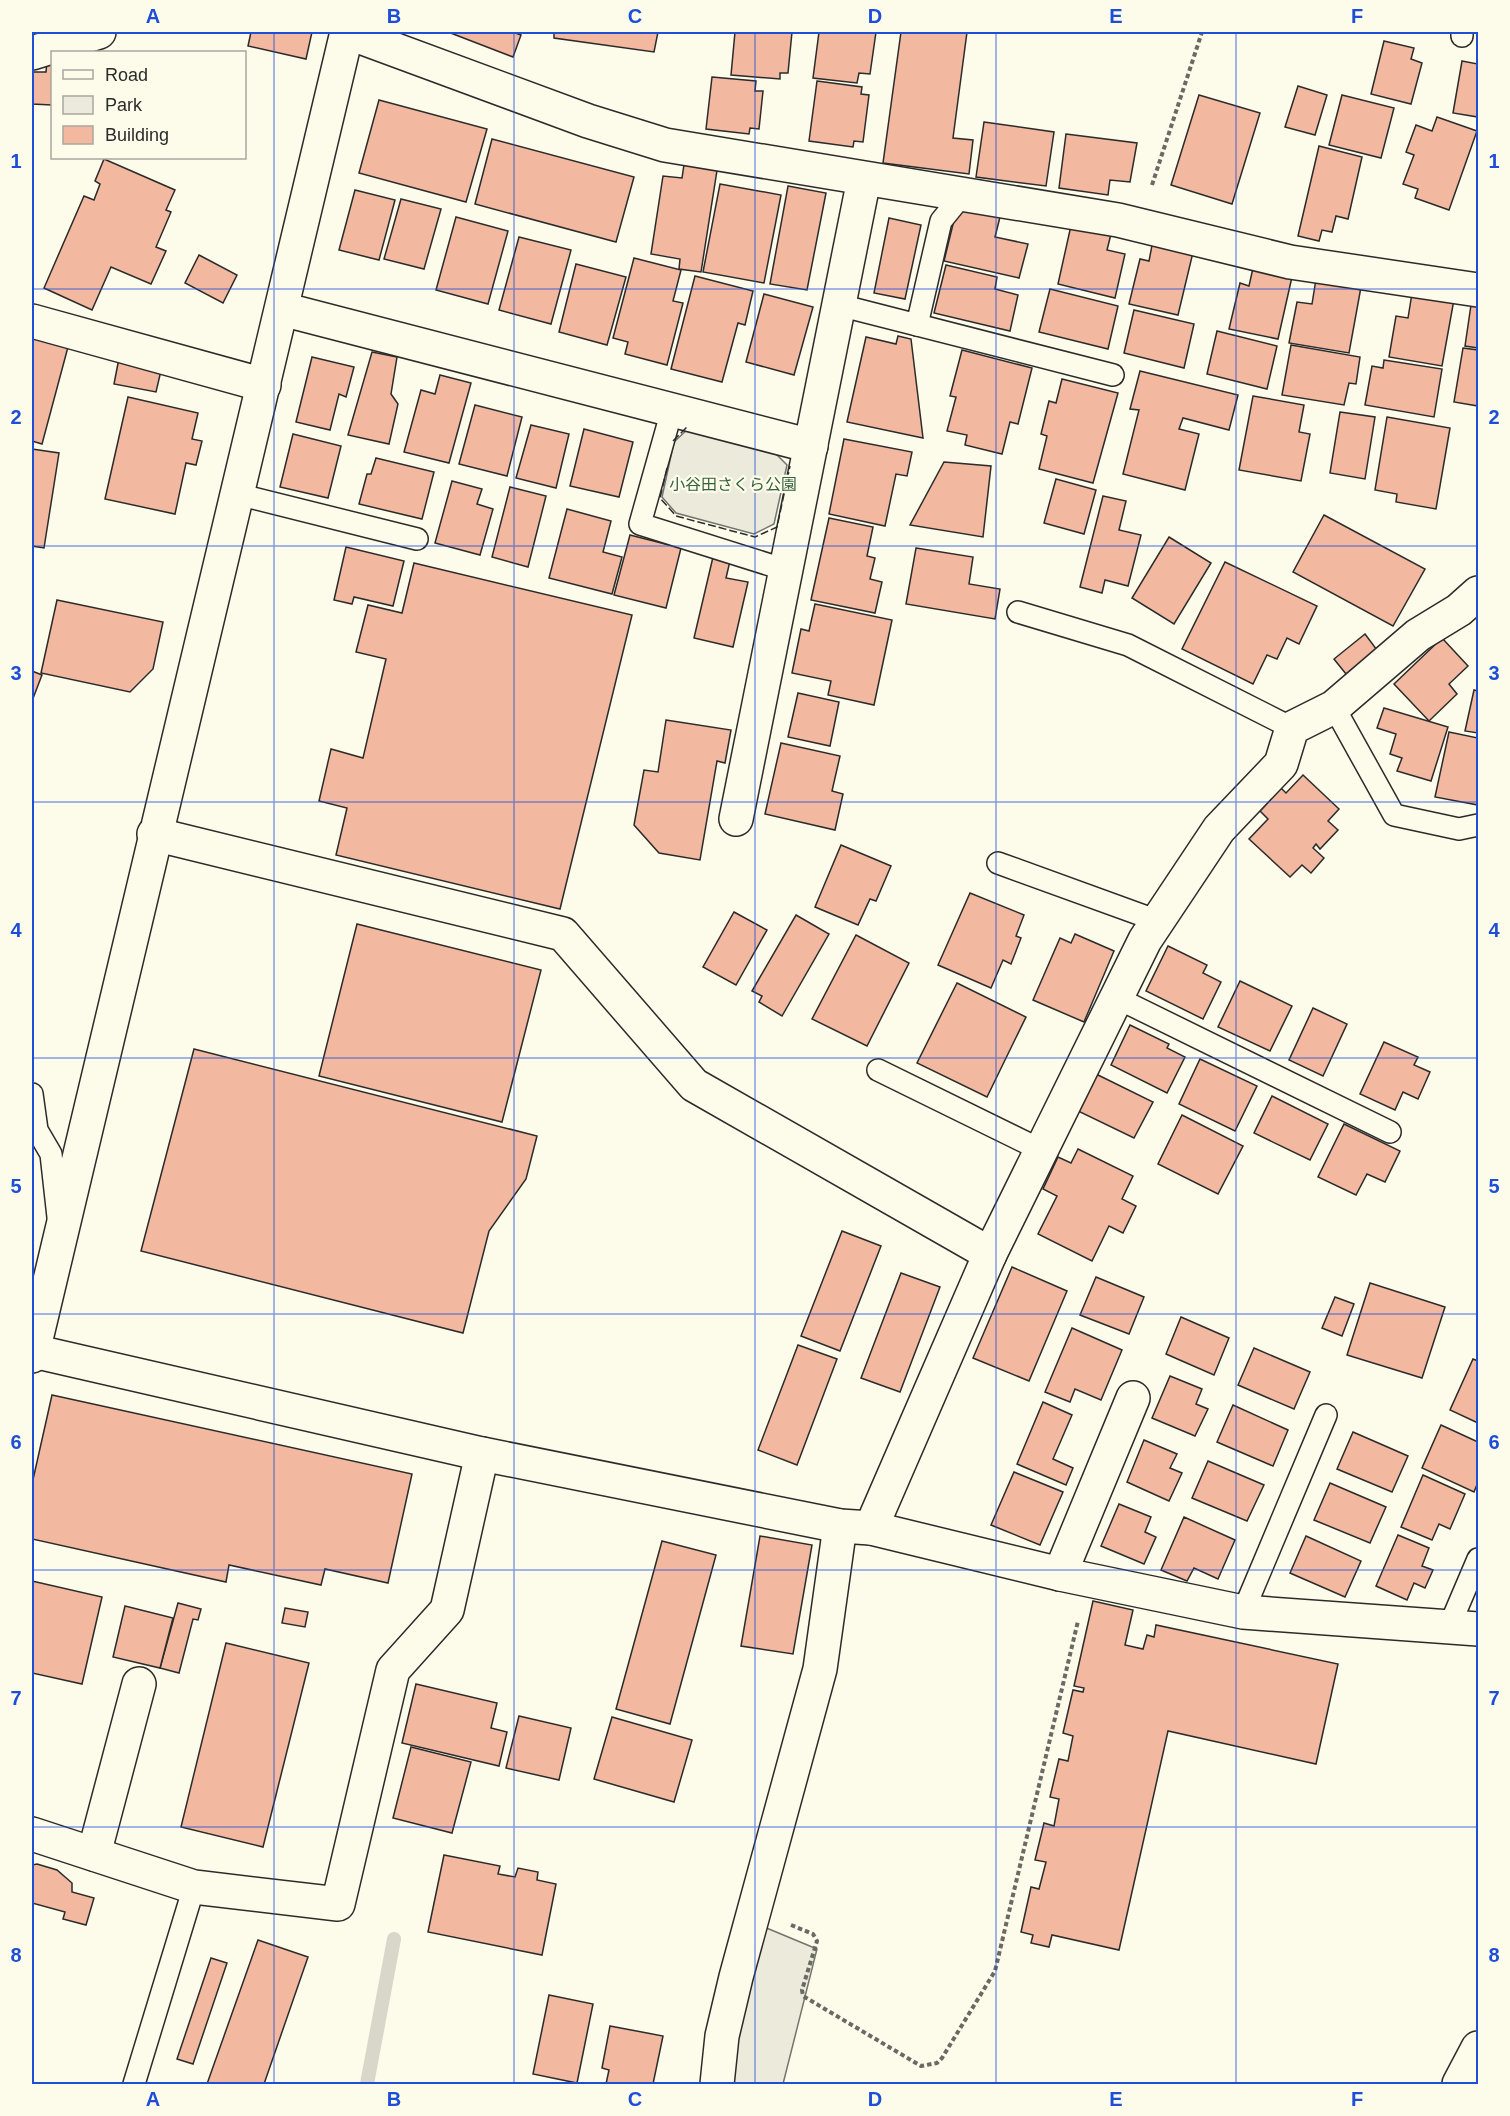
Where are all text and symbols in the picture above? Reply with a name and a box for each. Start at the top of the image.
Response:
text: A [146,5,160,27]
text: B [387,5,401,27]
text: C [628,5,642,27]
text: D [868,5,882,27]
text: E [1109,5,1123,27]
text: F [1351,5,1363,27]
legend [51,51,246,159]
text: Road [105,65,148,85]
text: Park [105,95,143,115]
text: Building [105,125,169,145]
text: 1 [10,150,22,172]
text: 1 [1488,150,1500,172]
text: 2 [10,406,22,428]
text: 2 [1488,406,1500,428]
park label: 小谷田さくら公園 [669,476,797,493]
text: 3 [10,662,22,684]
text: 3 [1488,662,1500,684]
text: 4 [10,919,22,941]
text: 4 [1488,919,1500,941]
text: 5 [10,1175,22,1197]
text: 5 [1488,1175,1500,1197]
text: 6 [10,1431,22,1453]
text: 6 [1488,1431,1500,1453]
text: 7 [10,1687,22,1709]
text: 7 [1488,1687,1500,1709]
text: 8 [10,1944,22,1966]
text: 8 [1488,1944,1500,1966]
text: A [146,2088,160,2110]
text: B [387,2088,401,2110]
text: C [628,2088,642,2110]
text: D [868,2088,882,2110]
text: E [1109,2088,1123,2110]
text: F [1351,2088,1363,2110]

